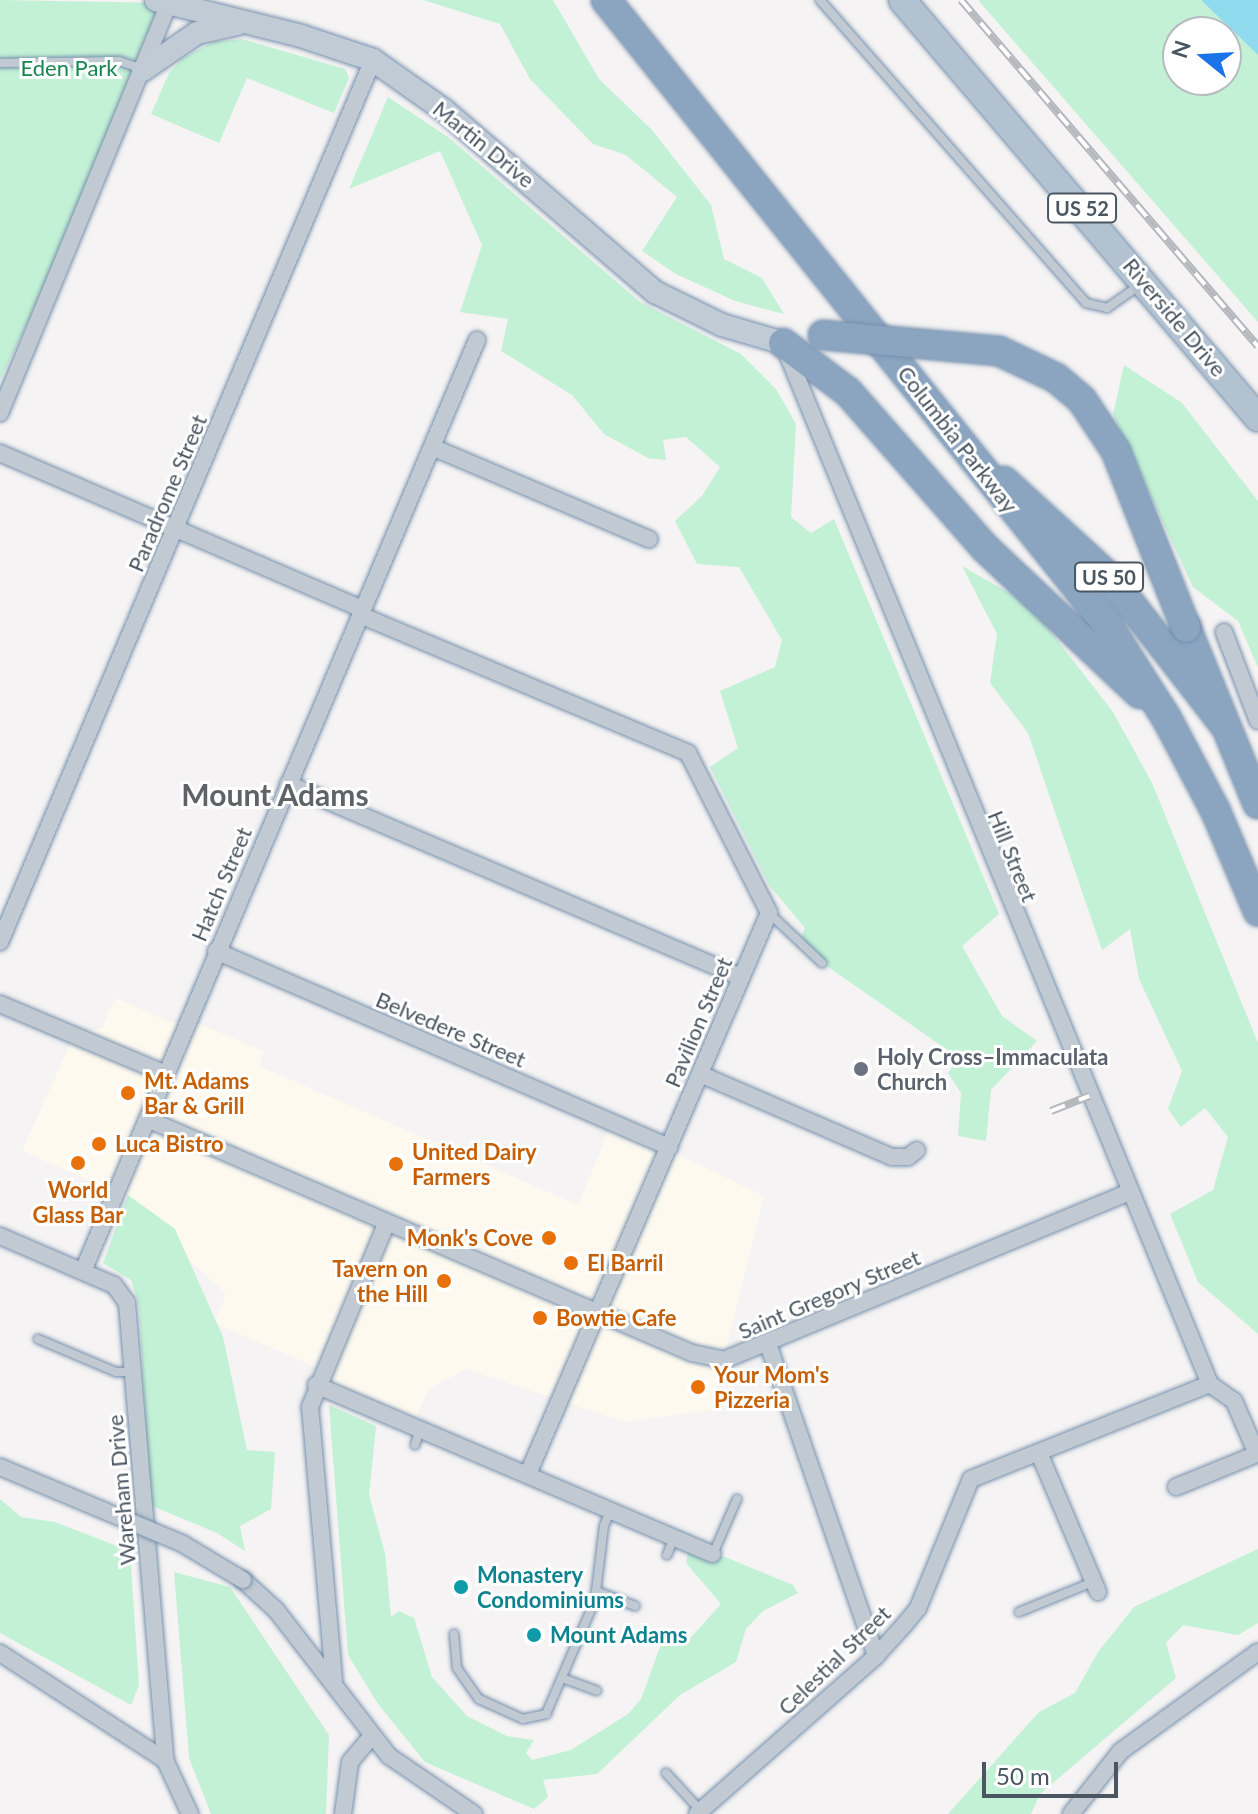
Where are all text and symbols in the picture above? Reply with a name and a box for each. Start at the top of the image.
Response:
north arrow [1162,16,1242,96]
text: N [1165,37,1196,61]
park label: Eden Park [20,55,118,81]
street label: Martin Drive [428,95,540,193]
road number: US 52 [1046,192,1118,224]
street label: Riverside Drive [1118,252,1232,382]
street label: Columbia Parkway [893,360,1023,518]
street label: Paradrome Street [122,410,212,576]
road number: US 50 [1073,561,1145,593]
district label: Mount Adams [181,776,369,812]
street label: Hill Street [983,807,1043,905]
street label: Hatch Street [185,823,257,945]
street label: Pavilion Street [659,953,737,1091]
street label: Belvedere Street [372,986,530,1072]
place label: Holy Cross–Immaculata Church [877,1043,1109,1094]
marker: Holy Cross–Immaculata Church [852,1060,870,1078]
place label: Mt. Adams Bar & Grill [144,1067,250,1118]
marker: Mt. Adams Bar & Grill [119,1084,137,1102]
place label: Luca Bistro [115,1131,224,1157]
marker: Luca Bistro [90,1135,108,1153]
place label: United Dairy Farmers [412,1138,537,1190]
marker: World Glass Bar [69,1154,87,1172]
marker: United Dairy Farmers [387,1155,405,1173]
place label: World Glass Bar [33,1176,123,1228]
place label: Monk's Cove [407,1225,533,1251]
marker: Monk's Cove [540,1229,558,1247]
street label: Saint Gregory Street [734,1244,924,1344]
place label: El Barril [587,1250,663,1276]
marker: El Barril [562,1254,580,1272]
place label: Tavern on the Hill [332,1255,428,1306]
marker: Tavern on the Hill [435,1272,453,1290]
place label: Bowtie Cafe [556,1305,677,1331]
marker: Bowtie Cafe [531,1309,549,1327]
place label: Your Mom's Pizzeria [714,1361,830,1412]
marker: Your Mom's Pizzeria [689,1378,707,1396]
street label: Wareham Drive [101,1414,141,1566]
place label: Monastery Condominiums [477,1561,624,1612]
marker: Monastery Condominiums [452,1578,470,1596]
street label: Celestial Street [772,1600,896,1720]
place label: Mount Adams [550,1622,688,1648]
marker: Mount Adams [525,1626,543,1644]
scale bar [986,1746,1122,1796]
text: 50 m [996,1761,1050,1790]

